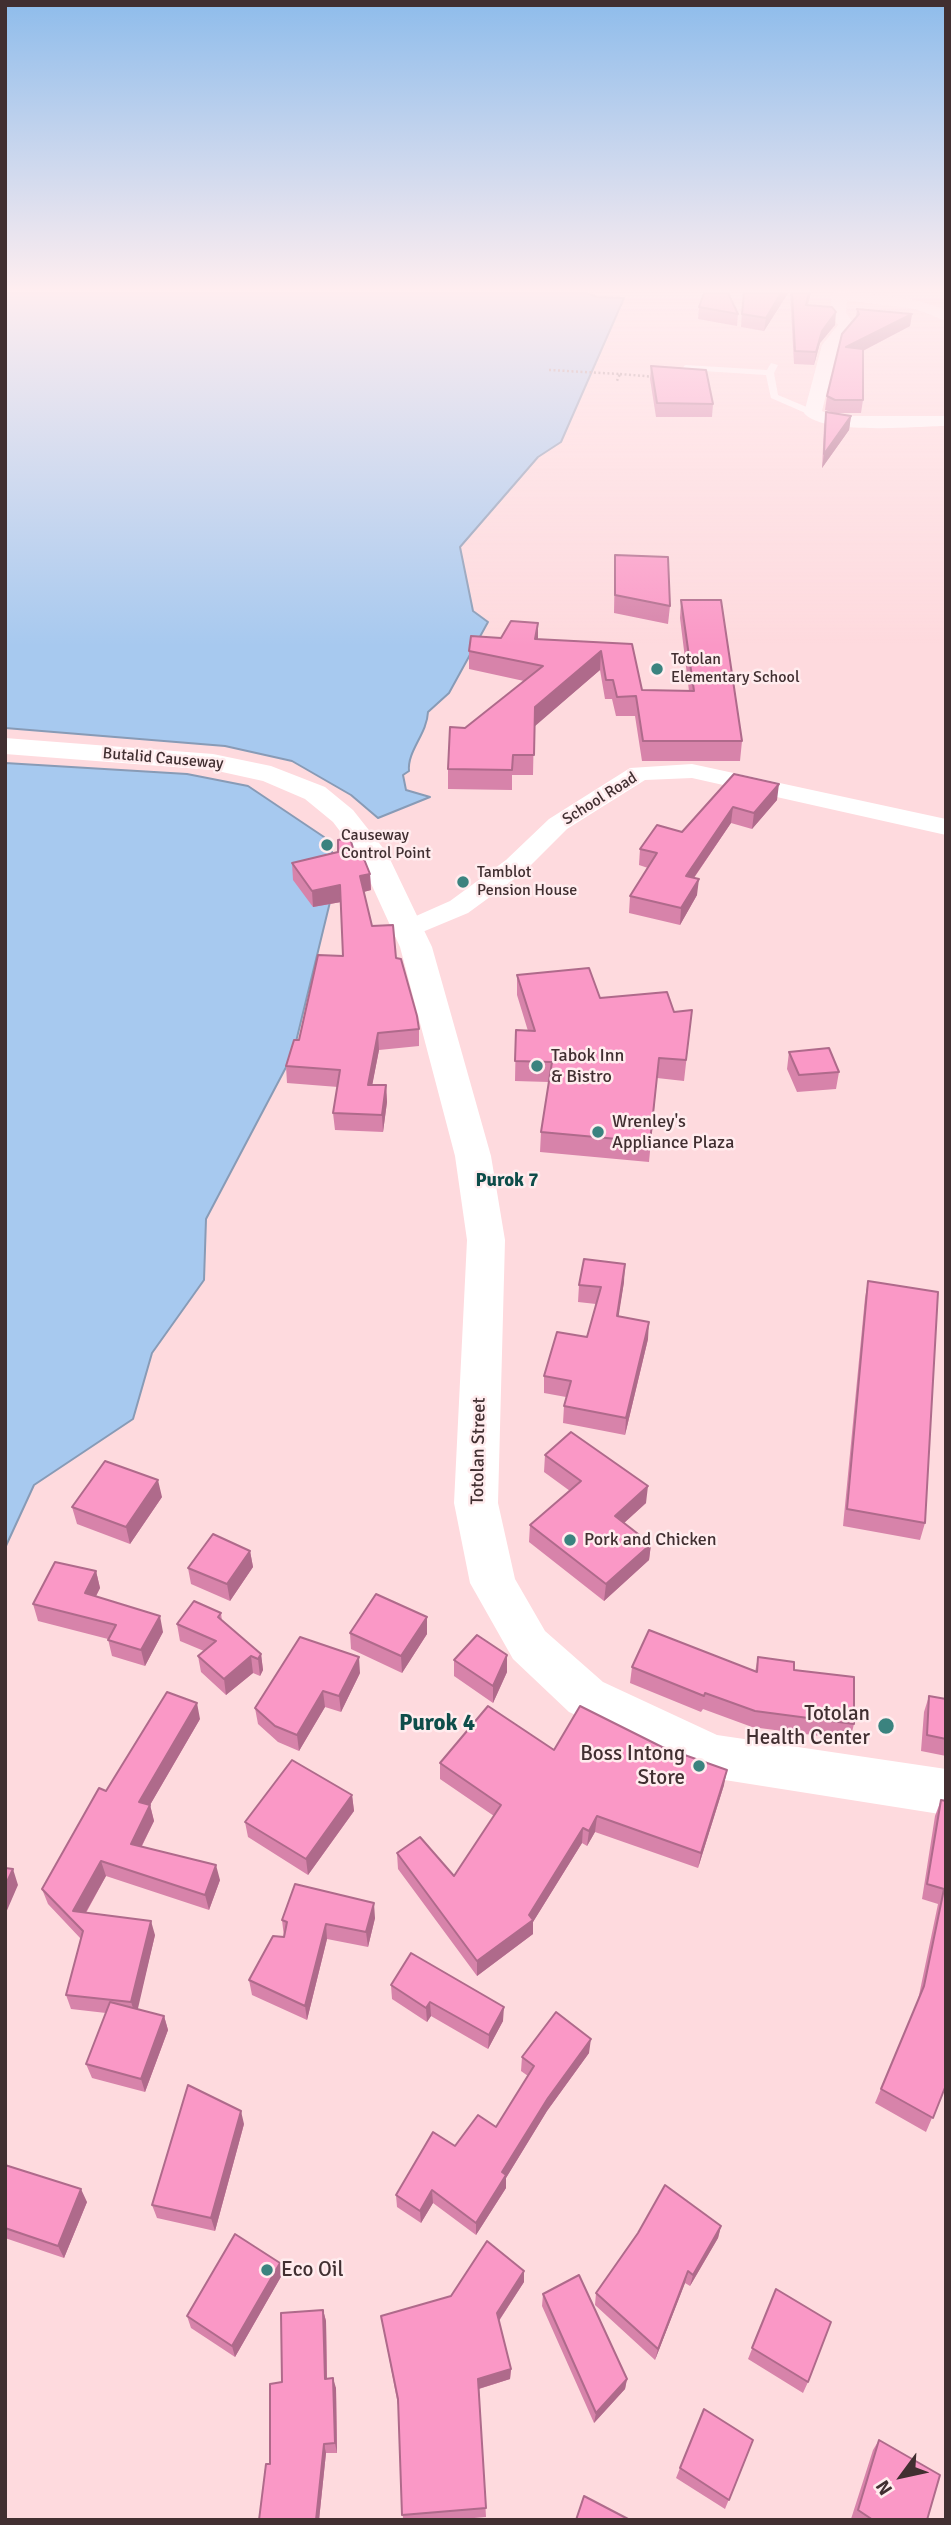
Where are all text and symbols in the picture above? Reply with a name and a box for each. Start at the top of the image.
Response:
place label: Totolan Elementary School [671,650,800,688]
marker: Totolan Elementary School [649,661,665,677]
street label: Butalid Causeway [102,744,224,774]
street label: School Road [559,769,641,829]
place label: Causeway Control Point [341,826,431,864]
marker: Causeway Control Point [319,837,335,853]
place label: Tamblot Pension House [477,863,577,901]
marker: Tamblot Pension House [455,874,471,890]
place label: Tabok Inn & Bistro [551,1045,624,1088]
marker: Tabok Inn & Bistro [529,1058,545,1074]
place label: Wrenley's Appliance Plaza [612,1111,734,1154]
marker: Wrenley's Appliance Plaza [590,1124,606,1140]
district label: Purok 7 [476,1170,538,1192]
street label: Totolan Street [467,1397,491,1505]
place label: Pork and Chicken [584,1529,717,1551]
marker: Pork and Chicken [562,1532,578,1548]
place label: Totolan Health Center [746,1701,870,1751]
district label: Purok 4 [399,1710,475,1738]
marker: Totolan Health Center [876,1716,896,1736]
place label: Boss Intong Store [580,1741,685,1791]
marker: Boss Intong Store [691,1758,707,1774]
place label: Eco Oil [281,2257,344,2283]
marker: Eco Oil [259,2262,275,2278]
north arrow [867,2441,937,2511]
text: N [871,2475,898,2500]

